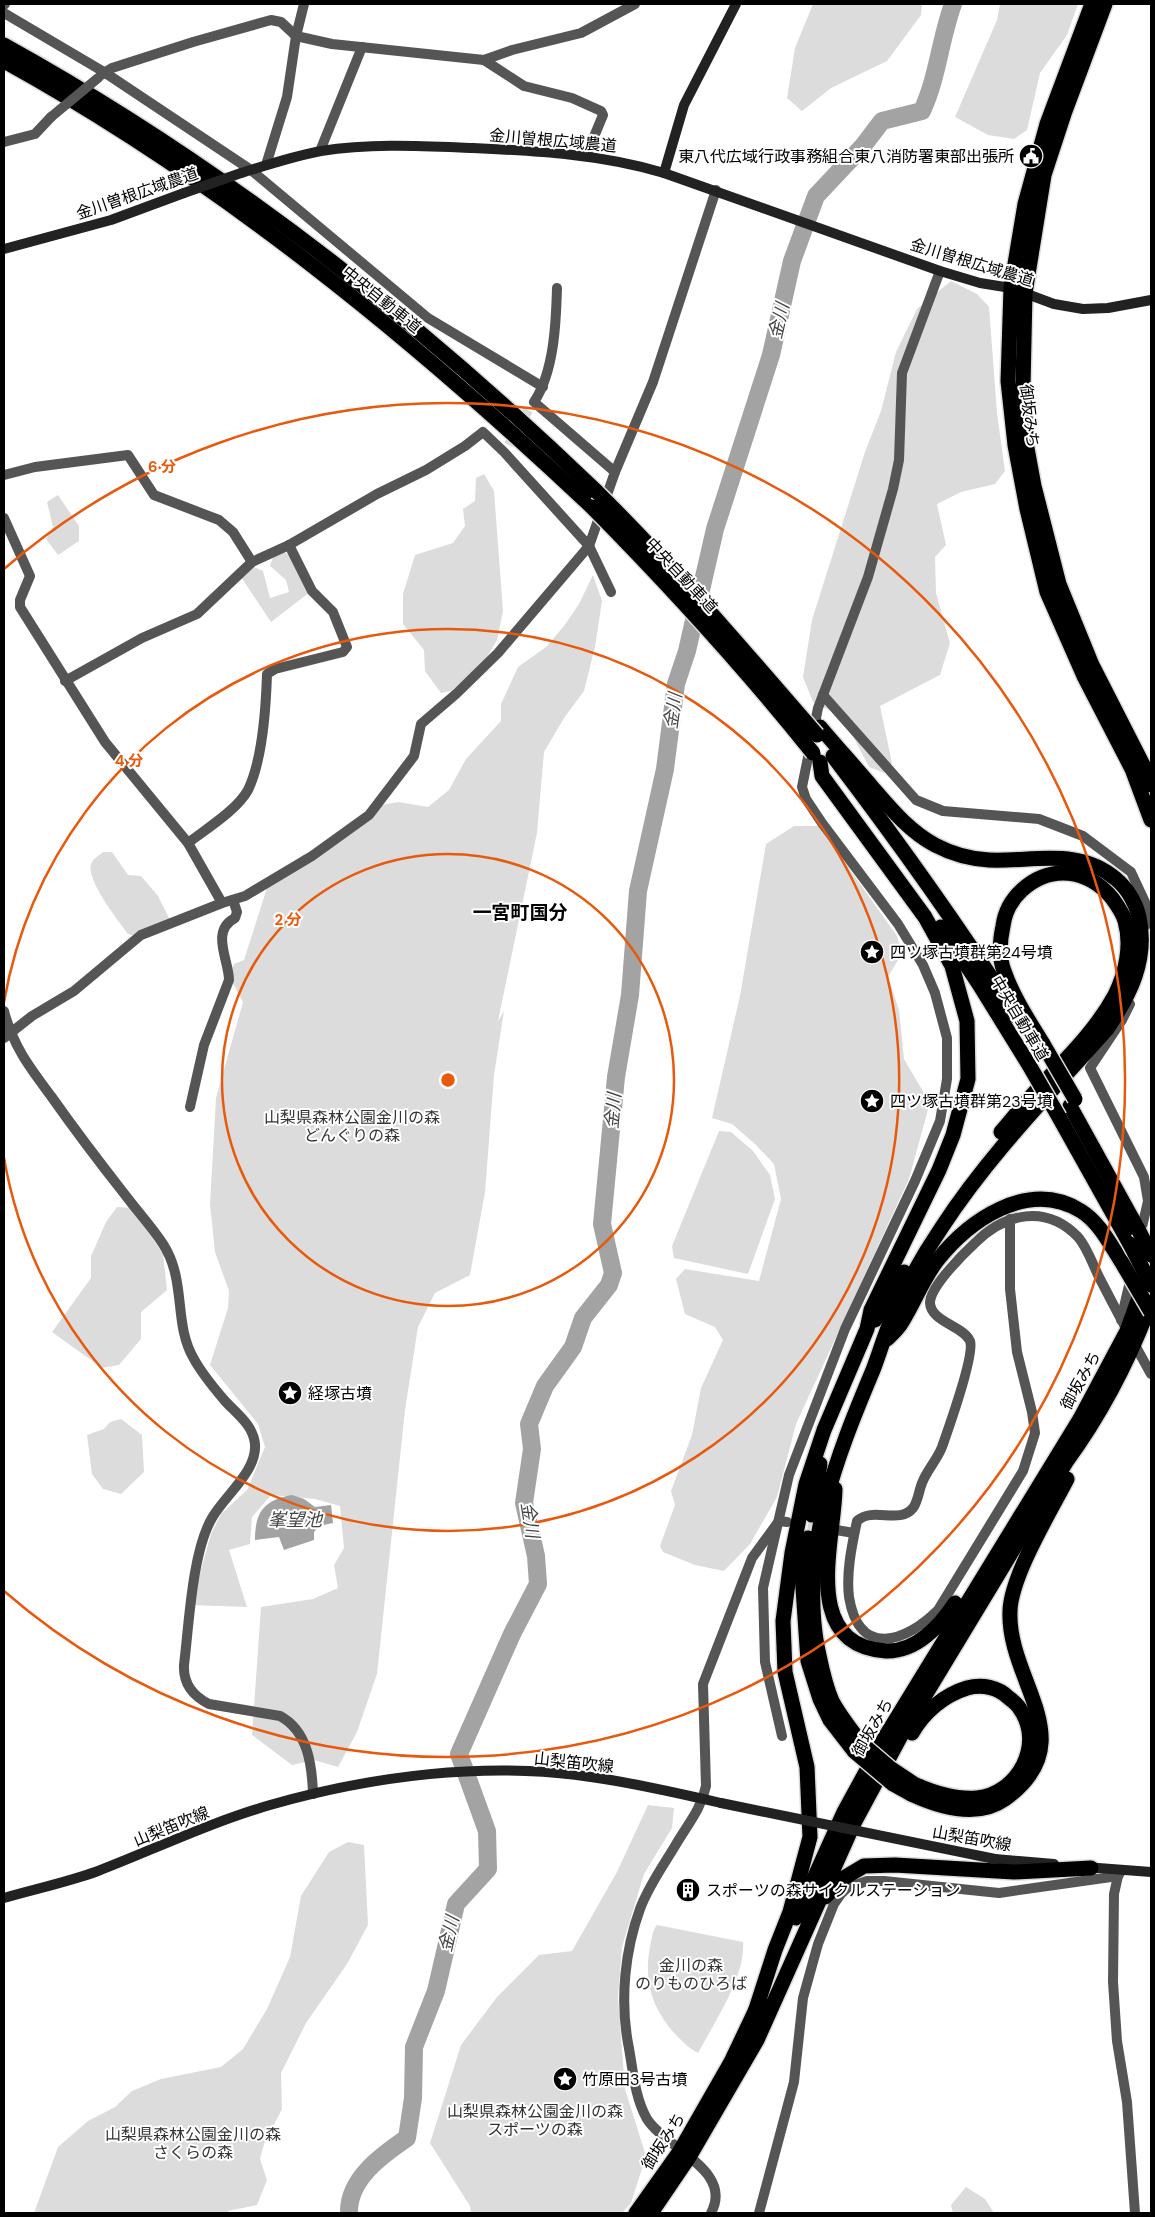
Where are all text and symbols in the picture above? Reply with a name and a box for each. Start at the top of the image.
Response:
street label: 金川曽根広域農道 [488,124,618,157]
public building icon: 東八代広域行政事務組合東八消防署東部出張所 [1018,143,1044,169]
place label: 東八代広域行政事務組合東八消防署東部出張所 [678,146,1014,167]
street label: 金川曽根広域農道 [73,163,201,224]
street label: 金川曽根広域農道 [908,234,1036,291]
street label: 中央自動車道 [338,261,426,338]
water label: 金川 [763,299,795,341]
street label: 御坂みち [1015,383,1044,449]
text: 6 分 [148,457,176,477]
street label: 中央自動車道 [641,533,722,618]
water label: 金川 [659,690,688,730]
text: 4 分 [115,751,143,771]
district label: 一宮町国分 [472,900,568,925]
text: 2 分 [274,910,302,930]
place icon: 四ツ塚古墳群第24号墳 [859,939,885,965]
place label: 四ツ塚古墳群第24号墳 [890,942,1053,963]
street label: 中央自動車道 [986,972,1053,1065]
centre of rings [439,1071,457,1089]
place icon: 四ツ塚古墳群第23号墳 [859,1088,885,1114]
water label: 金川 [599,1090,627,1130]
place label: 四ツ塚古墳群第23号墳 [890,1091,1053,1112]
park label: 山梨県森林公園金川の森 どんぐりの森 [264,1107,440,1146]
street label: 御坂みち [1056,1347,1105,1413]
place icon: 経塚古墳 [277,1380,303,1406]
place label: 経塚古墳 [308,1383,372,1404]
water label: 金川 [515,1500,545,1542]
water label: 峯望池 [268,1508,324,1532]
street label: 御坂みち [847,1694,898,1760]
street label: 山梨笛吹線 [533,1748,615,1777]
street label: 山梨笛吹線 [130,1802,212,1851]
street label: 山梨笛吹線 [931,1821,1013,1856]
building icon: スポーツの森サイクルステーション [675,1877,701,1903]
place label: スポーツの森サイクルステーション [706,1880,961,1901]
water label: 金川 [433,1912,465,1954]
park label: 金川の森 のりものひろば [635,1955,747,1994]
place icon: 竹原田3号古墳 [552,2066,578,2092]
place label: 竹原田3号古墳 [582,2069,687,2090]
park label: 山梨県森林公園金川の森 スポーツの森 [447,2101,623,2140]
street label: 御坂みち [637,2109,690,2174]
park label: 山梨県森林公園金川の森 さくらの森 [105,2124,281,2163]

